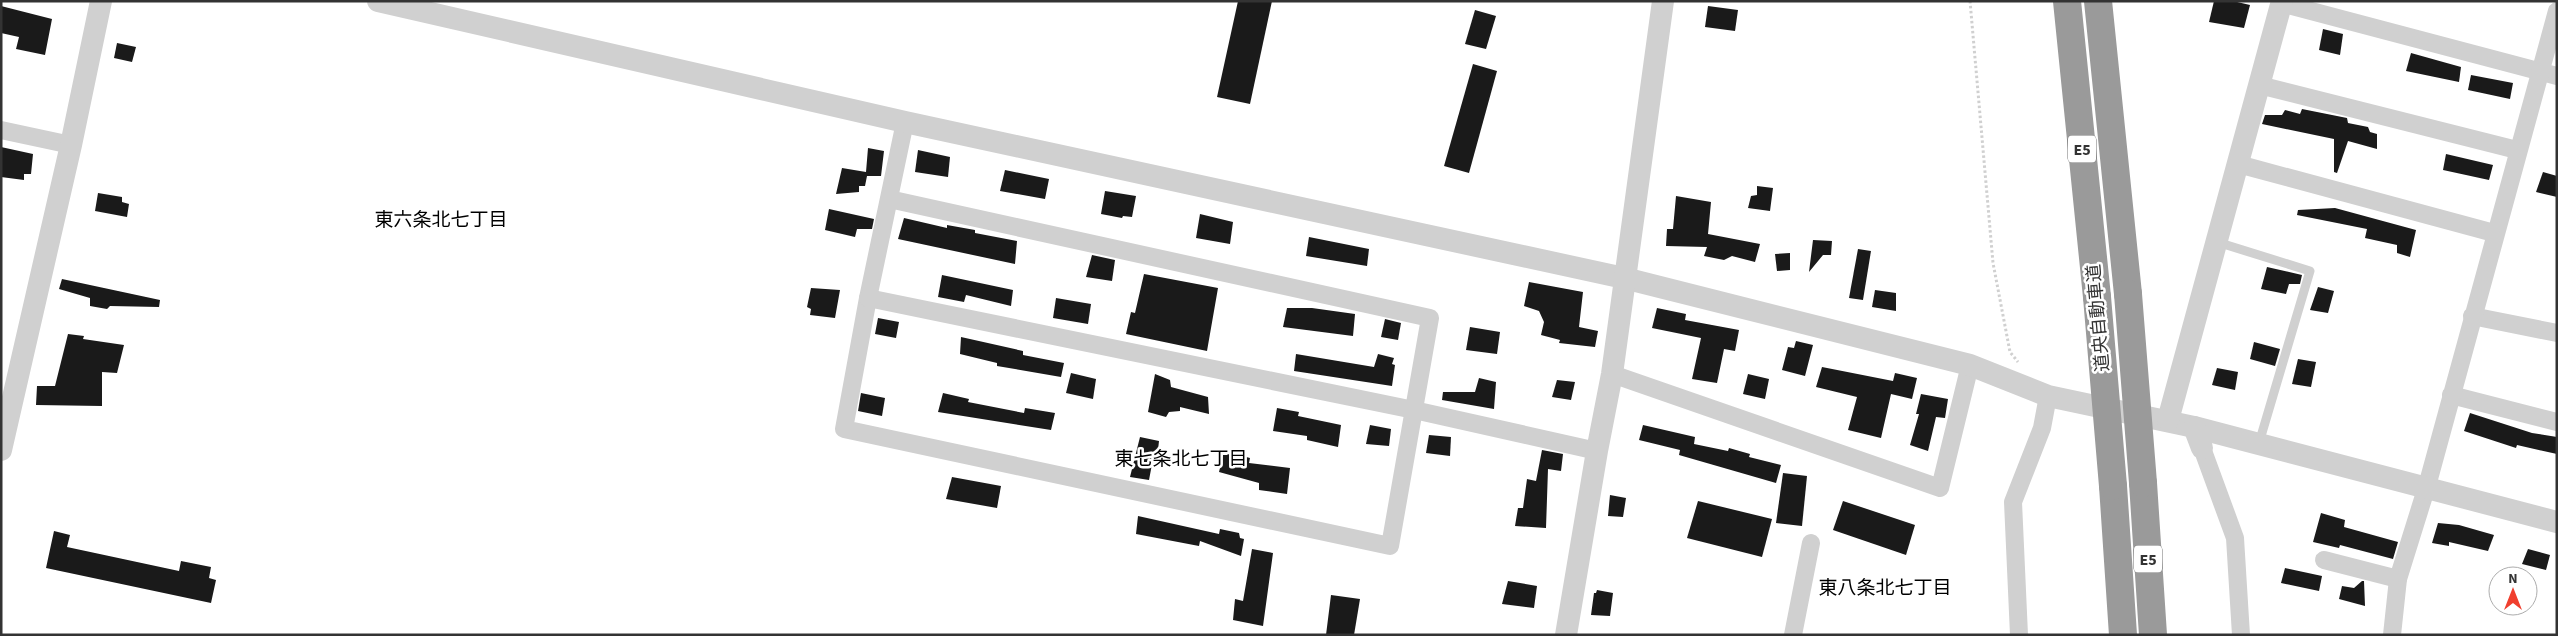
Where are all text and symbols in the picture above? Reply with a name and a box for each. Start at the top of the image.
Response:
road number: E5 [2068,136,2096,162]
district label: 東六条北七丁目 [374,207,508,234]
street label: 道央自動車道 [2081,263,2116,373]
district label: 東七条北七丁目 [1114,446,1248,473]
road number: E5 [2134,546,2162,572]
north arrow [2488,566,2538,616]
text: N [2508,569,2518,589]
district label: 東八条北七丁目 [1818,575,1952,602]

